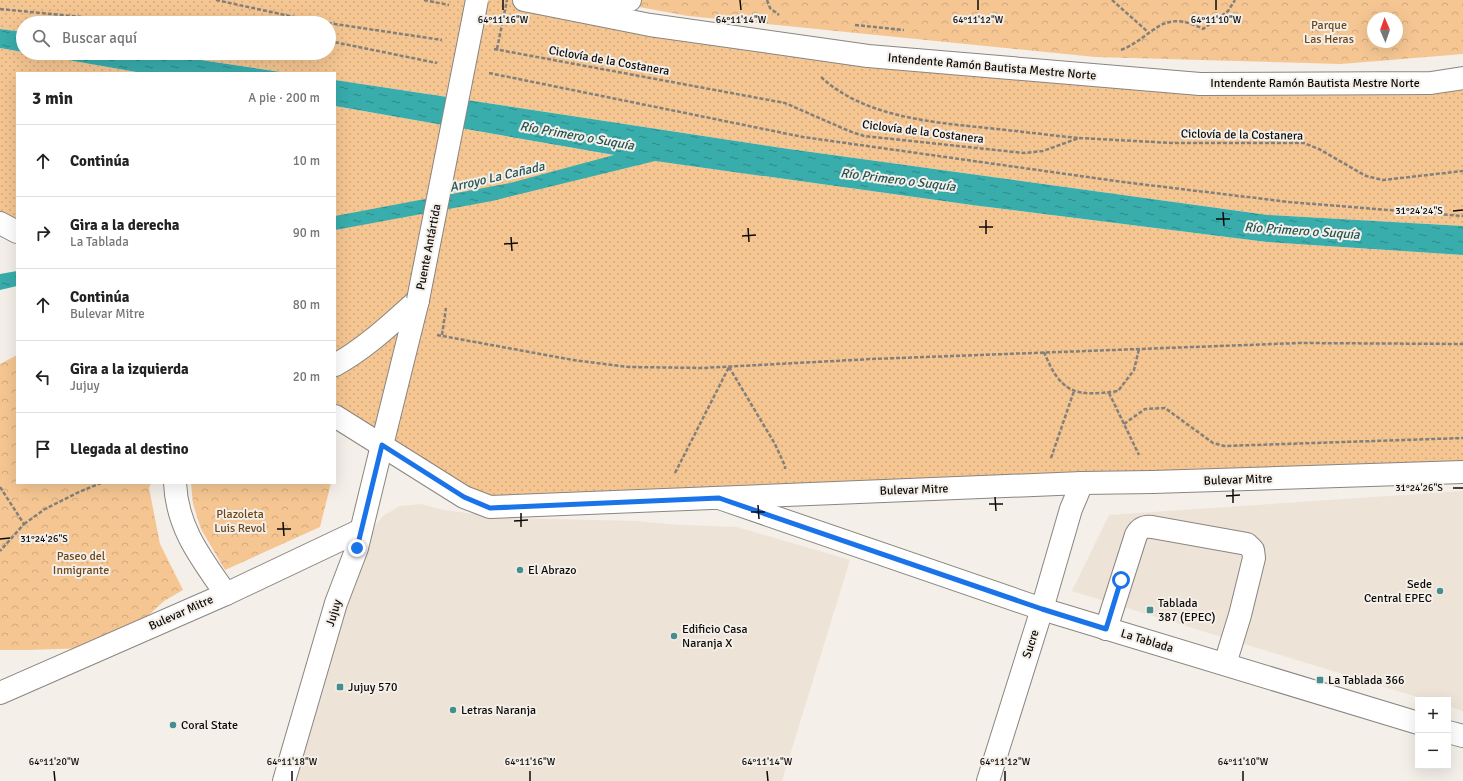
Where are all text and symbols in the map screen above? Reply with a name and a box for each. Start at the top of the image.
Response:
north arrow [1367,12,1403,48]
text: 64°11'16"W [478,14,529,26]
text: 64°11'14"W [716,14,767,26]
text: 64°11'12"W [953,14,1004,26]
text: 64°11'10"W [1191,14,1242,26]
search box [16,16,336,60]
park label: Parque Las Heras [1304,18,1354,47]
icon: search [30,27,52,49]
text: Buscar aquí [62,29,137,47]
street label: Ciclovía de la Costanera [547,43,671,79]
street label: Intendente Ramón Bautista Mestre Norte [887,50,1097,84]
street label: Intendente Ramón Bautista Mestre Norte [1210,76,1420,91]
text: 3 min [32,88,73,109]
text: A pie · 200 m [248,90,320,106]
street label: Ciclovía de la Costanera [861,117,985,147]
water label: Río Primero o Suquía [519,118,636,154]
street label: Ciclovía de la Costanera [1181,126,1303,144]
icon: ahead [32,150,54,172]
text: Continúa [70,152,129,170]
text: 10 m [293,153,320,169]
water label: Arroyo La Cañada [448,158,546,196]
water label: Río Primero o Suquía [840,165,957,195]
street label: Puente Antártida [413,203,445,291]
text: 31°24'24"S [1395,205,1443,217]
text: Gira a la derecha [70,216,180,234]
water label: Río Primero o Suquía [1244,219,1361,243]
icon: right [32,222,54,244]
text: 90 m [293,225,320,241]
text: La Tablada [70,234,129,250]
text: Continúa [70,288,129,306]
icon: ahead [32,294,54,316]
text: 80 m [293,297,320,313]
text: Bulevar Mitre [70,306,145,322]
text: Gira a la izquierda [70,360,189,378]
icon: left [32,366,54,388]
text: 20 m [293,369,320,385]
text: Jujuy [70,378,100,394]
icon: arrive [32,438,54,460]
text: Llegada al destino [70,440,189,458]
street label: Bulevar Mitre [1203,471,1273,489]
street label: Bulevar Mitre [879,481,949,499]
text: 31°24'26"S [1395,482,1443,494]
park label: Plazoleta Luis Revol [214,507,266,536]
text: 31°24'26"S [20,533,68,545]
route end [348,539,366,557]
park label: Paseo del Inmigrante [53,549,109,578]
place label: El Abrazo [528,563,576,578]
marker: El Abrazo [515,565,525,575]
route start [1112,571,1130,589]
place label: Sede Central EPEC [1364,577,1432,606]
marker: Sede Central EPEC [1435,586,1445,596]
street label: Bulevar Mitre [146,592,216,634]
place label: Tablada 387 (EPEC) [1158,596,1216,625]
street label: Jujuy [323,597,345,628]
marker: Tablada 387 (EPEC) [1145,605,1155,615]
place label: Edificio Casa Naranja X [682,622,748,651]
street label: La Tablada [1119,626,1175,656]
street label: Sucre [1019,628,1043,660]
marker: Edificio Casa Naranja X [669,631,679,641]
place label: La Tablada 366 [1328,673,1404,688]
marker: La Tablada 366 [1315,675,1325,685]
place label: Jujuy 570 [348,680,398,695]
marker: Jujuy 570 [335,682,345,692]
map controls [1415,697,1451,769]
button: + [1415,697,1451,733]
place label: Letras Naranja [461,703,536,718]
marker: Letras Naranja [448,705,458,715]
place label: Coral State [181,718,238,733]
marker: Coral State [168,720,178,730]
button: − [1415,733,1451,769]
text: 64°11'20"W [29,756,80,768]
text: 64°11'18"W [267,756,318,768]
text: 64°11'16"W [505,756,556,768]
text: 64°11'14"W [742,756,793,768]
text: 64°11'12"W [980,756,1031,768]
text: 64°11'10"W [1218,756,1269,768]

